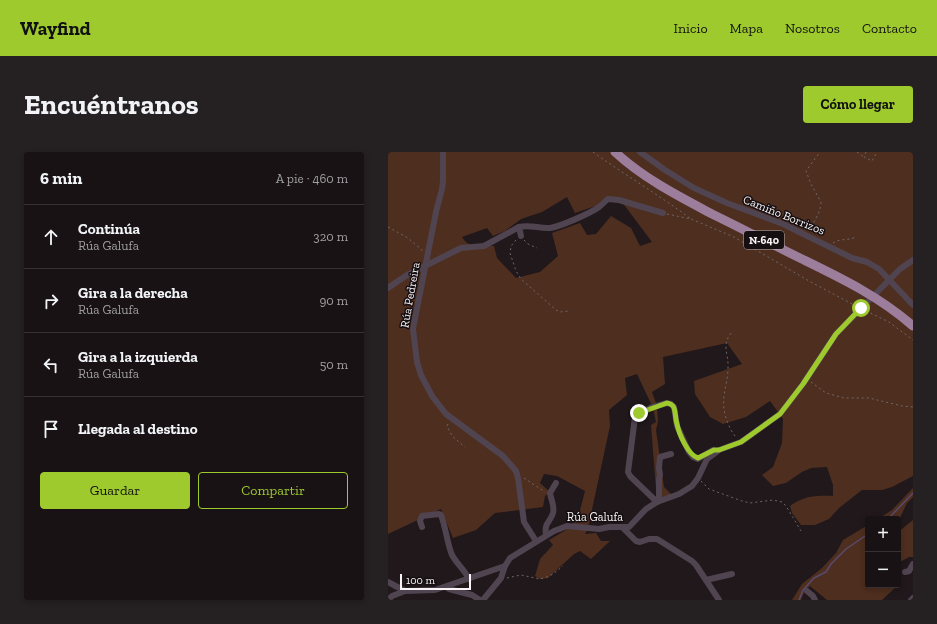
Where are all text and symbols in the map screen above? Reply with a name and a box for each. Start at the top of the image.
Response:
text: Wayfind [20,17,91,40]
text: Inicio [674,20,708,37]
text: Mapa [730,20,763,37]
text: Nosotros [785,20,840,37]
text: Contacto [862,20,917,37]
button: Cómo llegar [803,86,913,123]
text: Encuéntranos [24,88,199,121]
text: 6 min [40,168,82,188]
text: A pie · 460 m [276,171,348,186]
street label: Camiño Borrizos [741,192,827,238]
text: Continúa [78,220,140,238]
icon: ahead [40,226,62,248]
text: 320 m [313,229,348,244]
road number: N-640 [744,231,784,249]
text: Rúa Galufa [78,238,139,253]
street label: Rúa Pedreira [397,261,423,329]
text: Gira a la derecha [78,284,188,302]
icon: right [40,290,62,312]
text: 90 m [319,293,348,308]
route start [852,299,870,317]
text: Rúa Galufa [78,302,139,317]
text: Gira a la izquierda [78,348,198,366]
icon: left [40,354,62,376]
text: 50 m [320,357,348,372]
text: Rúa Galufa [78,366,139,381]
route end [630,404,648,422]
icon: arrive [40,418,62,440]
text: Llegada al destino [78,420,198,438]
button: Guardar [40,472,190,509]
button: Compartir [198,472,348,509]
street label: Rúa Galufa [567,510,623,524]
map controls [865,516,901,588]
button: + [865,516,901,552]
button: − [865,552,901,588]
scale bar [400,572,471,591]
text: 100 m [406,574,435,587]

